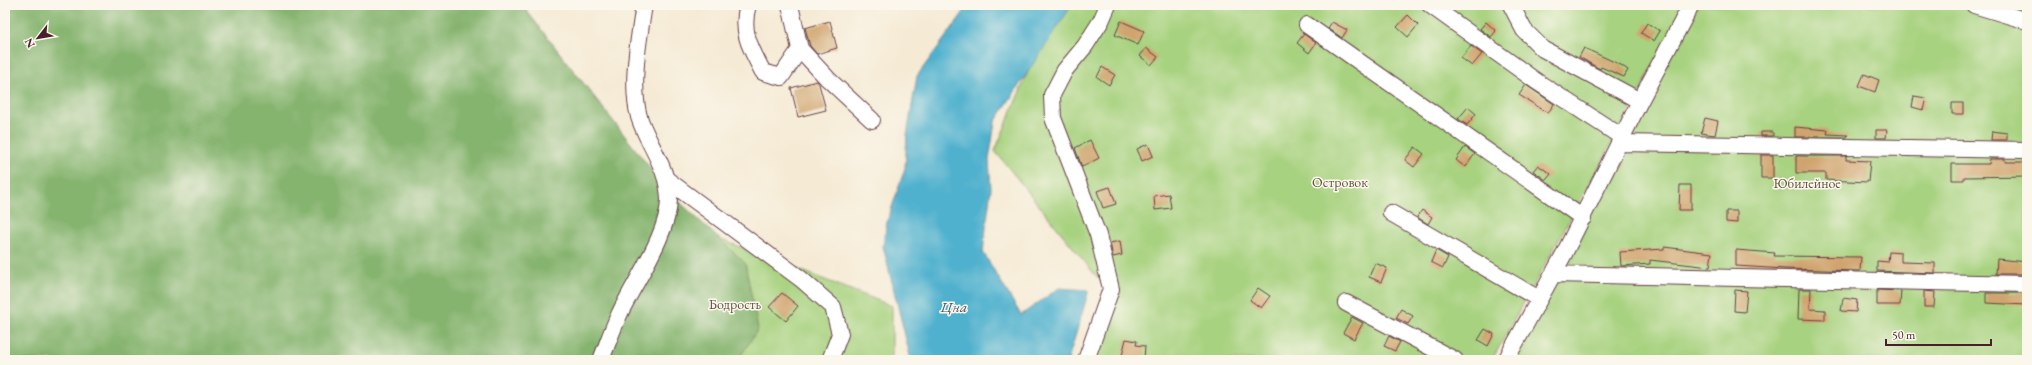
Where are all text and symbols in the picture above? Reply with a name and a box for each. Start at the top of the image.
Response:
north arrow [18,18,58,58]
text: N [21,36,38,51]
park label: Островок [1312,173,1368,191]
park label: Юбилейное [1773,174,1841,192]
park label: Бодрость [709,295,762,313]
water label: Цна [940,297,967,316]
scale bar [1886,321,1991,347]
text: 50 m [1892,327,1916,343]

